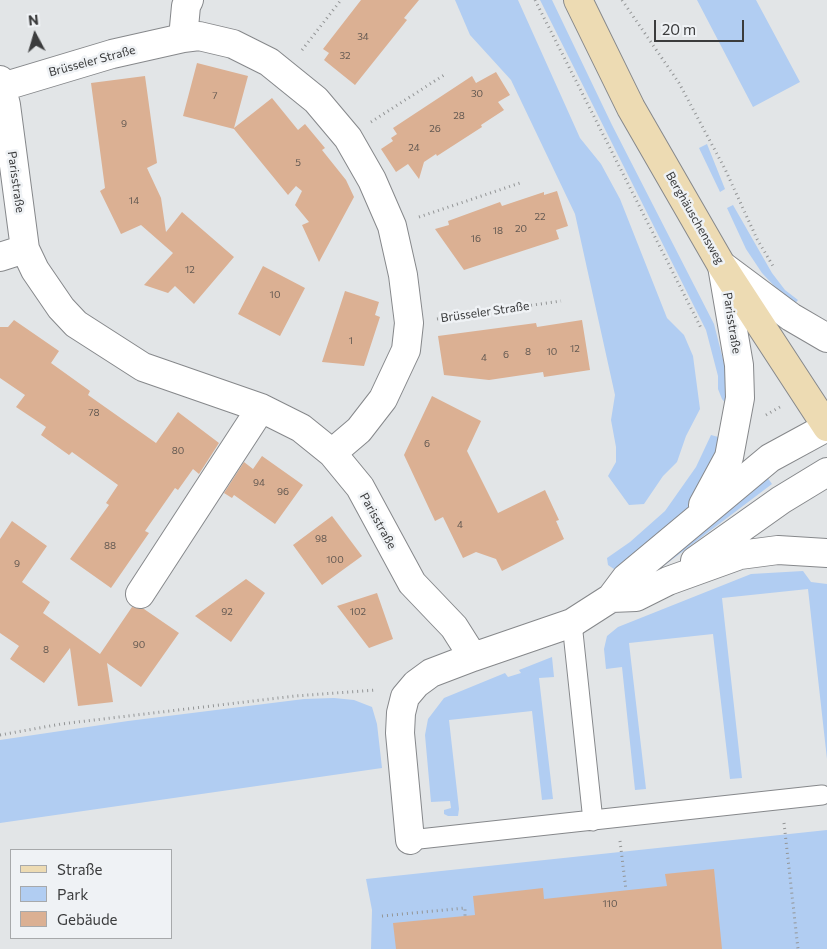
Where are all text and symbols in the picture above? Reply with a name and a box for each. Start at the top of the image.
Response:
north arrow [10,10,60,60]
scale bar [657,10,747,42]
text: N [27,11,39,29]
text: 20 m [662,20,696,38]
house number: 34 [357,31,369,43]
street label: Brüsseler Straße [47,42,137,80]
house number: 32 [339,50,351,62]
house number: 30 [471,88,483,100]
house number: 7 [212,90,218,102]
house number: 28 [453,110,465,122]
house number: 9 [121,118,127,130]
house number: 26 [429,123,441,135]
house number: 24 [408,142,420,154]
street label: Parisstraße [5,150,27,214]
house number: 5 [295,157,301,169]
street label: Berghäuschensweg [663,169,727,267]
house number: 14 [129,195,139,207]
house number: 22 [534,211,546,223]
house number: 20 [515,223,527,235]
house number: 18 [493,225,503,237]
house number: 16 [471,233,481,245]
house number: 12 [185,264,195,276]
house number: 10 [270,289,280,301]
street label: Parisstraße [720,291,744,355]
street label: Brüsseler Straße [440,299,530,325]
house number: 1 [349,335,353,347]
house number: 12 [570,343,580,355]
house number: 8 [525,346,531,358]
house number: 10 [547,346,557,358]
house number: 6 [503,349,509,361]
house number: 4 [481,352,487,364]
house number: 78 [88,407,100,419]
house number: 6 [424,438,430,450]
house number: 80 [172,445,184,457]
house number: 94 [253,477,265,489]
house number: 96 [277,486,289,498]
street label: Parisstraße [357,490,399,552]
house number: 4 [457,519,463,531]
house number: 98 [315,533,327,545]
house number: 88 [104,540,116,552]
house number: 100 [326,554,344,566]
house number: 9 [14,558,20,570]
house number: 92 [221,606,233,618]
house number: 102 [350,606,366,618]
house number: 90 [133,639,145,651]
house number: 8 [43,644,49,656]
legend [10,849,172,939]
text: Straße [57,860,103,878]
text: Park [57,885,88,903]
house number: 110 [602,898,618,910]
text: Gebäude [57,910,118,928]

